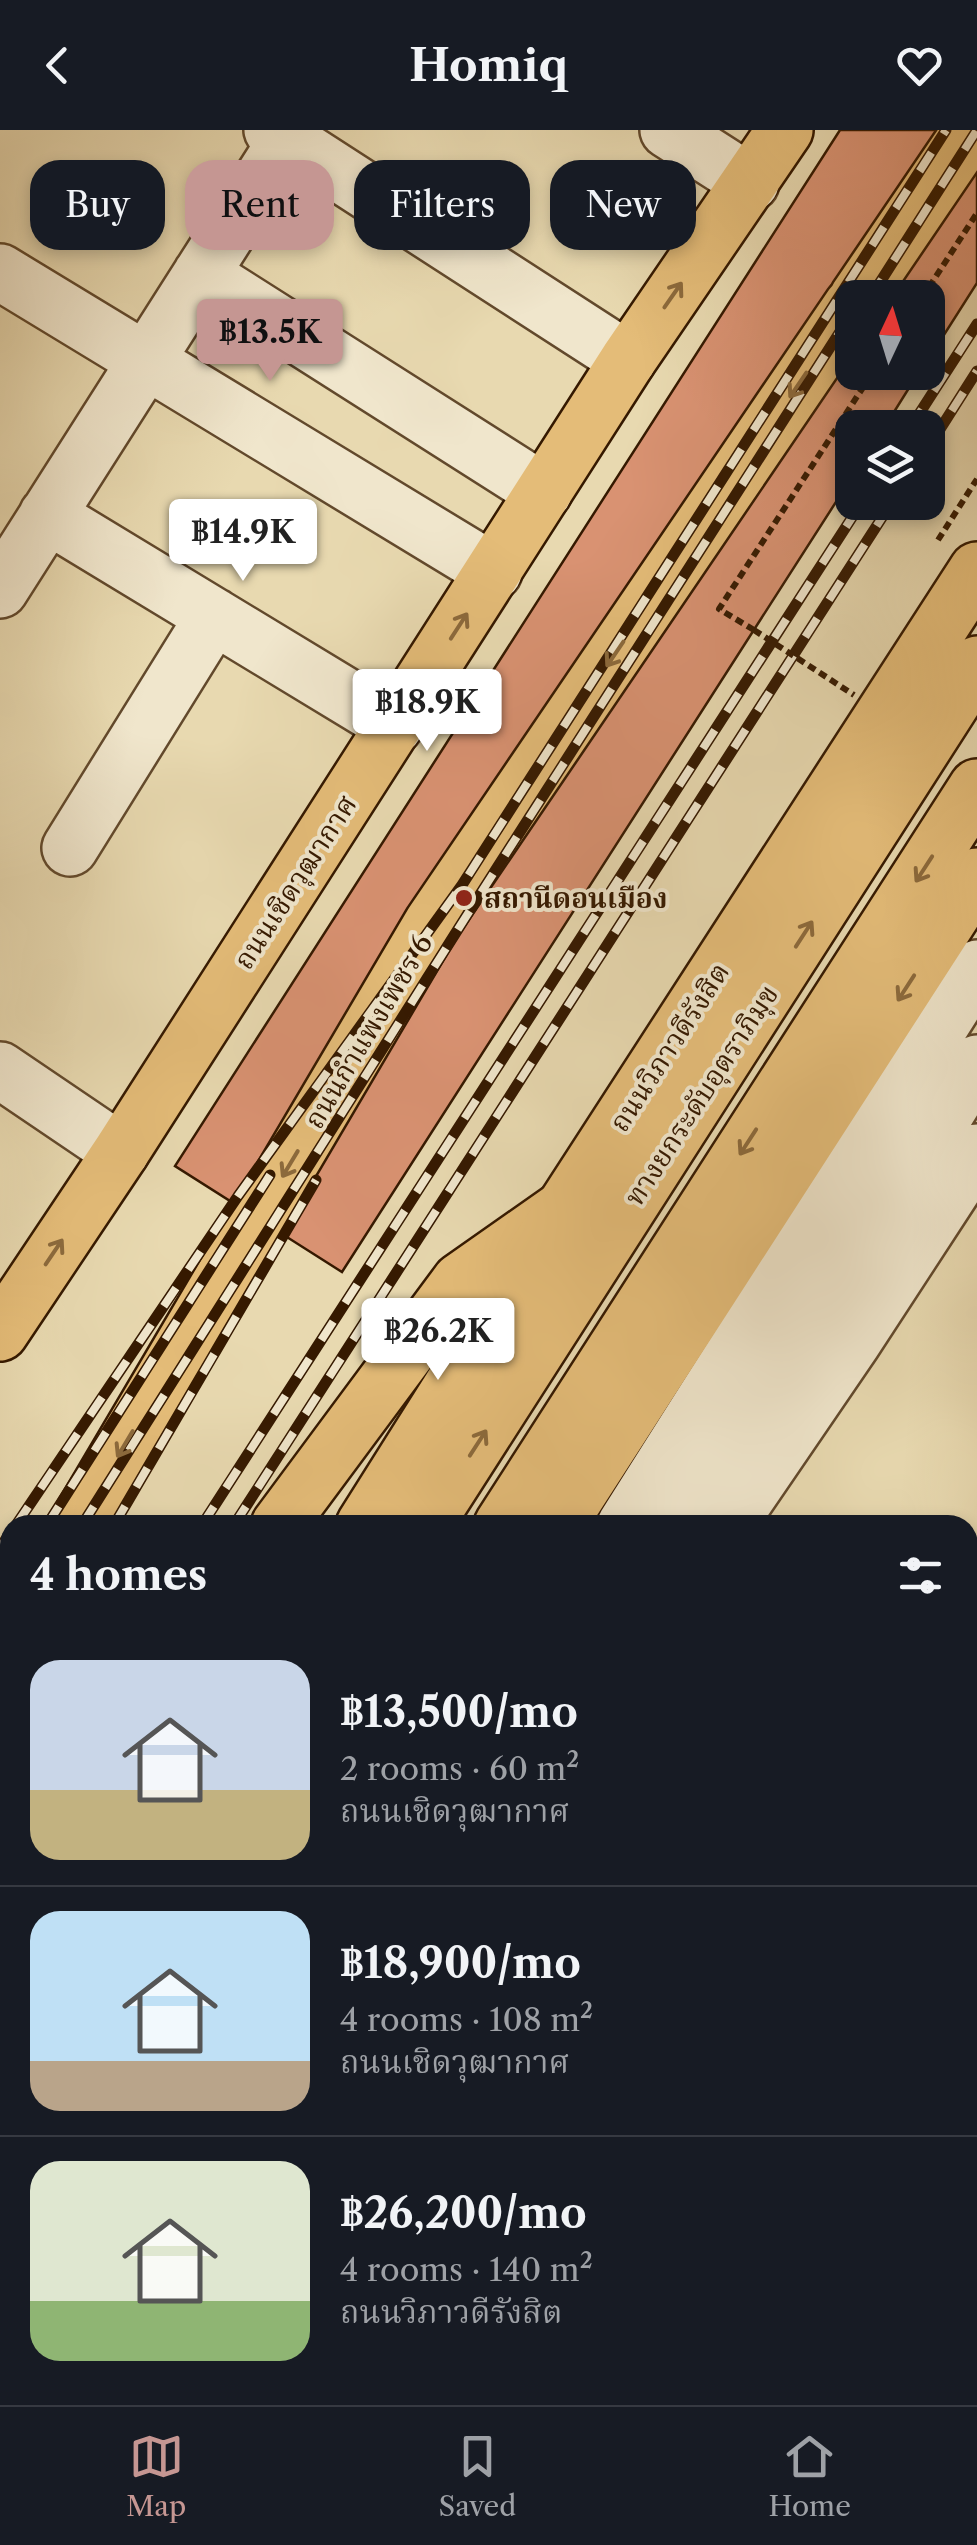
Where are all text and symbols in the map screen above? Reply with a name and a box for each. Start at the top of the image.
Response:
text: Homiq [409,37,568,93]
icon: back [30,38,85,93]
icon: heart [892,38,947,93]
chip: Buy [30,160,165,250]
chip: Rent [185,160,334,250]
chip: Filters [354,160,530,250]
chip: New [550,160,696,250]
north arrow [835,280,945,390]
map controls [835,280,945,520]
one-way arrow [662,281,683,309]
pin: ฿13.5K [189,299,351,384]
text: ฿13.5K [219,312,321,351]
one-way arrow [788,371,809,399]
button: layers [835,410,945,520]
pin: ฿14.9K [162,499,324,584]
text: ฿14.9K [191,512,295,551]
one-way arrow [449,613,470,641]
one-way arrow [605,640,626,668]
pin: ฿18.9K [346,669,508,754]
text: ฿18.9K [375,682,479,721]
street label: ถนนเชิดวุฒากาศ [226,789,366,976]
one-way arrow [914,854,935,883]
place label: สถานีดอนเมือง [484,881,668,915]
marker: สถานีดอนเมือง [453,887,475,909]
one-way arrow [794,920,815,948]
street label: ถนนกำแพงเพชร 6 [296,927,440,1135]
street label: ถนนวิภาวดีรังสิต [602,956,736,1138]
one-way arrow [895,973,916,1001]
street label: ทางยกระดับอุตราภิมุข [617,978,787,1213]
one-way arrow [738,1128,759,1156]
one-way arrow [280,1149,300,1178]
one-way arrow [44,1238,65,1266]
pin: ฿26.2K [357,1298,519,1383]
text: ฿26.2K [383,1311,493,1350]
one-way arrow [115,1429,135,1458]
one-way arrow [467,1429,488,1458]
icon: filters [893,1548,948,1603]
text: 4 homes [30,1549,207,1601]
text: ฿13,500/mo [340,1686,578,1738]
icon: home [110,1700,230,1820]
text: 2 rooms · 60 m² [340,1749,579,1788]
text: ถนนเชิดวุฒากาศ [340,1791,569,1830]
text: ฿18,900/mo [340,1937,581,1989]
icon: home [110,1951,230,2071]
text: 4 rooms · 108 m² [340,2000,593,2039]
text: ถนนเชิดวุฒากาศ [340,2042,569,2081]
text: ฿26,200/mo [340,2187,587,2239]
icon: home [110,2201,230,2321]
text: 4 rooms · 140 m² [340,2250,593,2289]
text: ถนนวิภาวดีรังสิต [340,2292,562,2331]
tab: Map [126,2429,186,2523]
tab: Saved [439,2429,516,2523]
tab: Home [769,2429,851,2523]

